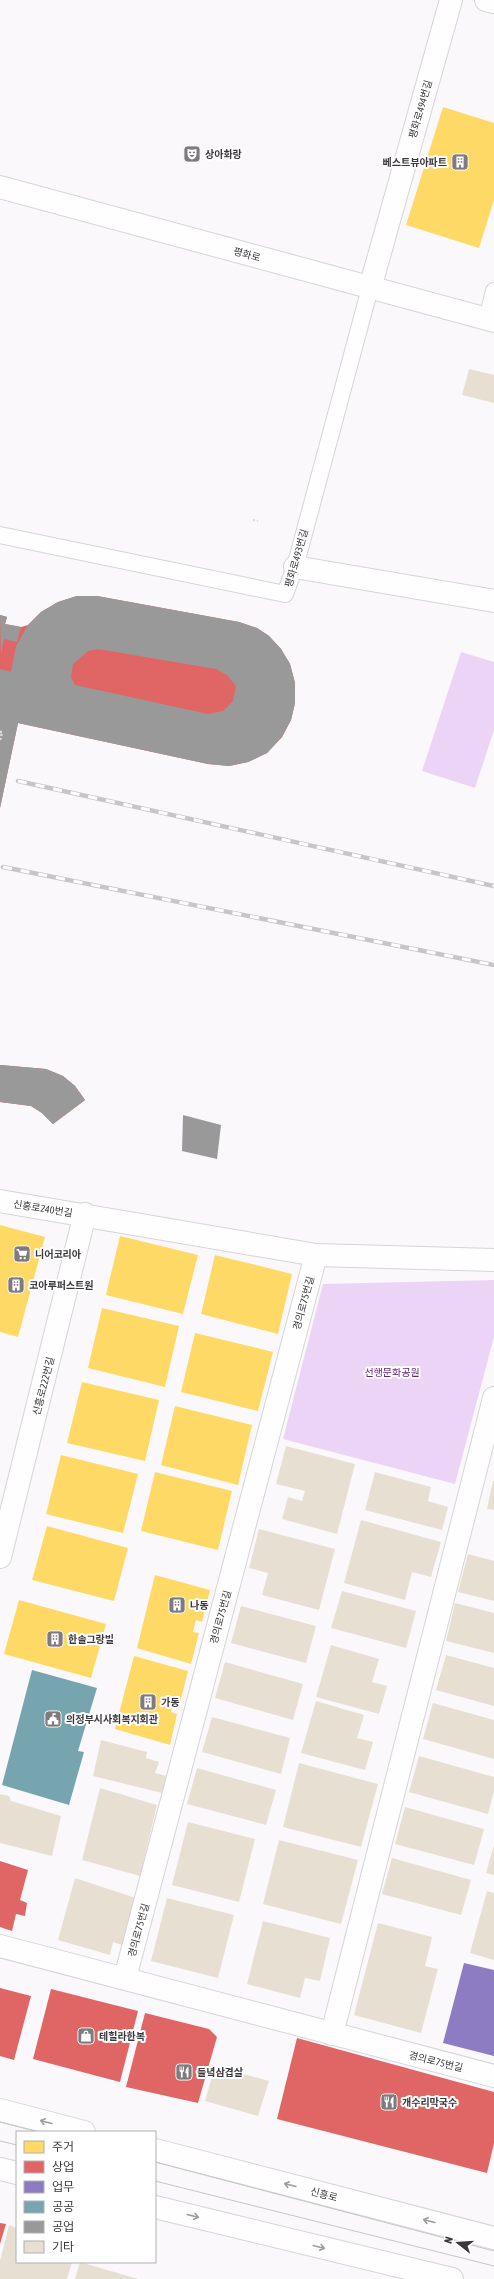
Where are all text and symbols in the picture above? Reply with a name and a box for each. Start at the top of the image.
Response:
street label: 평화로494번길 [407,79,434,140]
theatre icon: 상아화랑 [182,144,202,164]
place label: 상아화랑 [205,149,242,160]
building icon: 베스트뷰아파트 [450,152,470,172]
place label: 베스트뷰아파트 [383,157,447,168]
street label: 평화로 [232,246,262,263]
street label: 평화로493번길 [283,528,310,589]
street label: 신흥로240번길 [12,1198,73,1219]
supermarket icon: 니어코리아 [12,1244,32,1264]
place label: 니어코리아 [35,1249,82,1260]
building icon: 코아루퍼스트원 [6,1275,26,1295]
street label: 경의로75번길 [291,1275,316,1331]
place label: 코아루퍼스트원 [29,1280,93,1291]
street label: 신흥로222번길 [31,1356,56,1417]
park label: 선행문화공원 [364,1367,420,1378]
street label: 경의로75번길 [208,1589,233,1645]
building icon: 나동 [167,1595,187,1615]
place label: 나동 [190,1600,208,1611]
building icon: 한솔그랑빌 [45,1629,65,1649]
place label: 한솔그랑빌 [68,1634,114,1645]
building icon: 가동 [138,1692,158,1712]
place label: 가동 [161,1697,179,1708]
public building icon: 의정부시사회복지회관 [43,1709,63,1729]
place label: 의정부시사회복지회관 [66,1714,158,1725]
street label: 경의로75번길 [126,1902,151,1958]
shop icon: 테힐라한복 [76,2026,96,2046]
place label: 테힐라한복 [99,2030,145,2042]
street label: 경의로75번길 [408,2049,464,2074]
restaurant icon: 들녘삼겹살 [174,2062,194,2082]
place label: 들녘삼겹살 [197,2067,243,2078]
restaurant icon: 개수리막국수 [379,2092,399,2112]
place label: 개수리막국수 [402,2097,457,2108]
one-way arrow [40,2118,53,2125]
legend [16,2131,156,2263]
text: 주거 [52,2140,74,2154]
text: 상업 [52,2160,74,2174]
text: 업무 [52,2180,74,2194]
one-way arrow [284,2181,297,2189]
street label: 신흥로 [309,2186,339,2203]
text: 공공 [52,2200,74,2214]
one-way arrow [186,2213,199,2220]
one-way arrow [423,2217,436,2225]
text: 공업 [52,2220,74,2234]
north arrow [438,2223,478,2263]
text: N [442,2235,455,2245]
text: 기타 [52,2240,74,2254]
one-way arrow [312,2243,325,2251]

